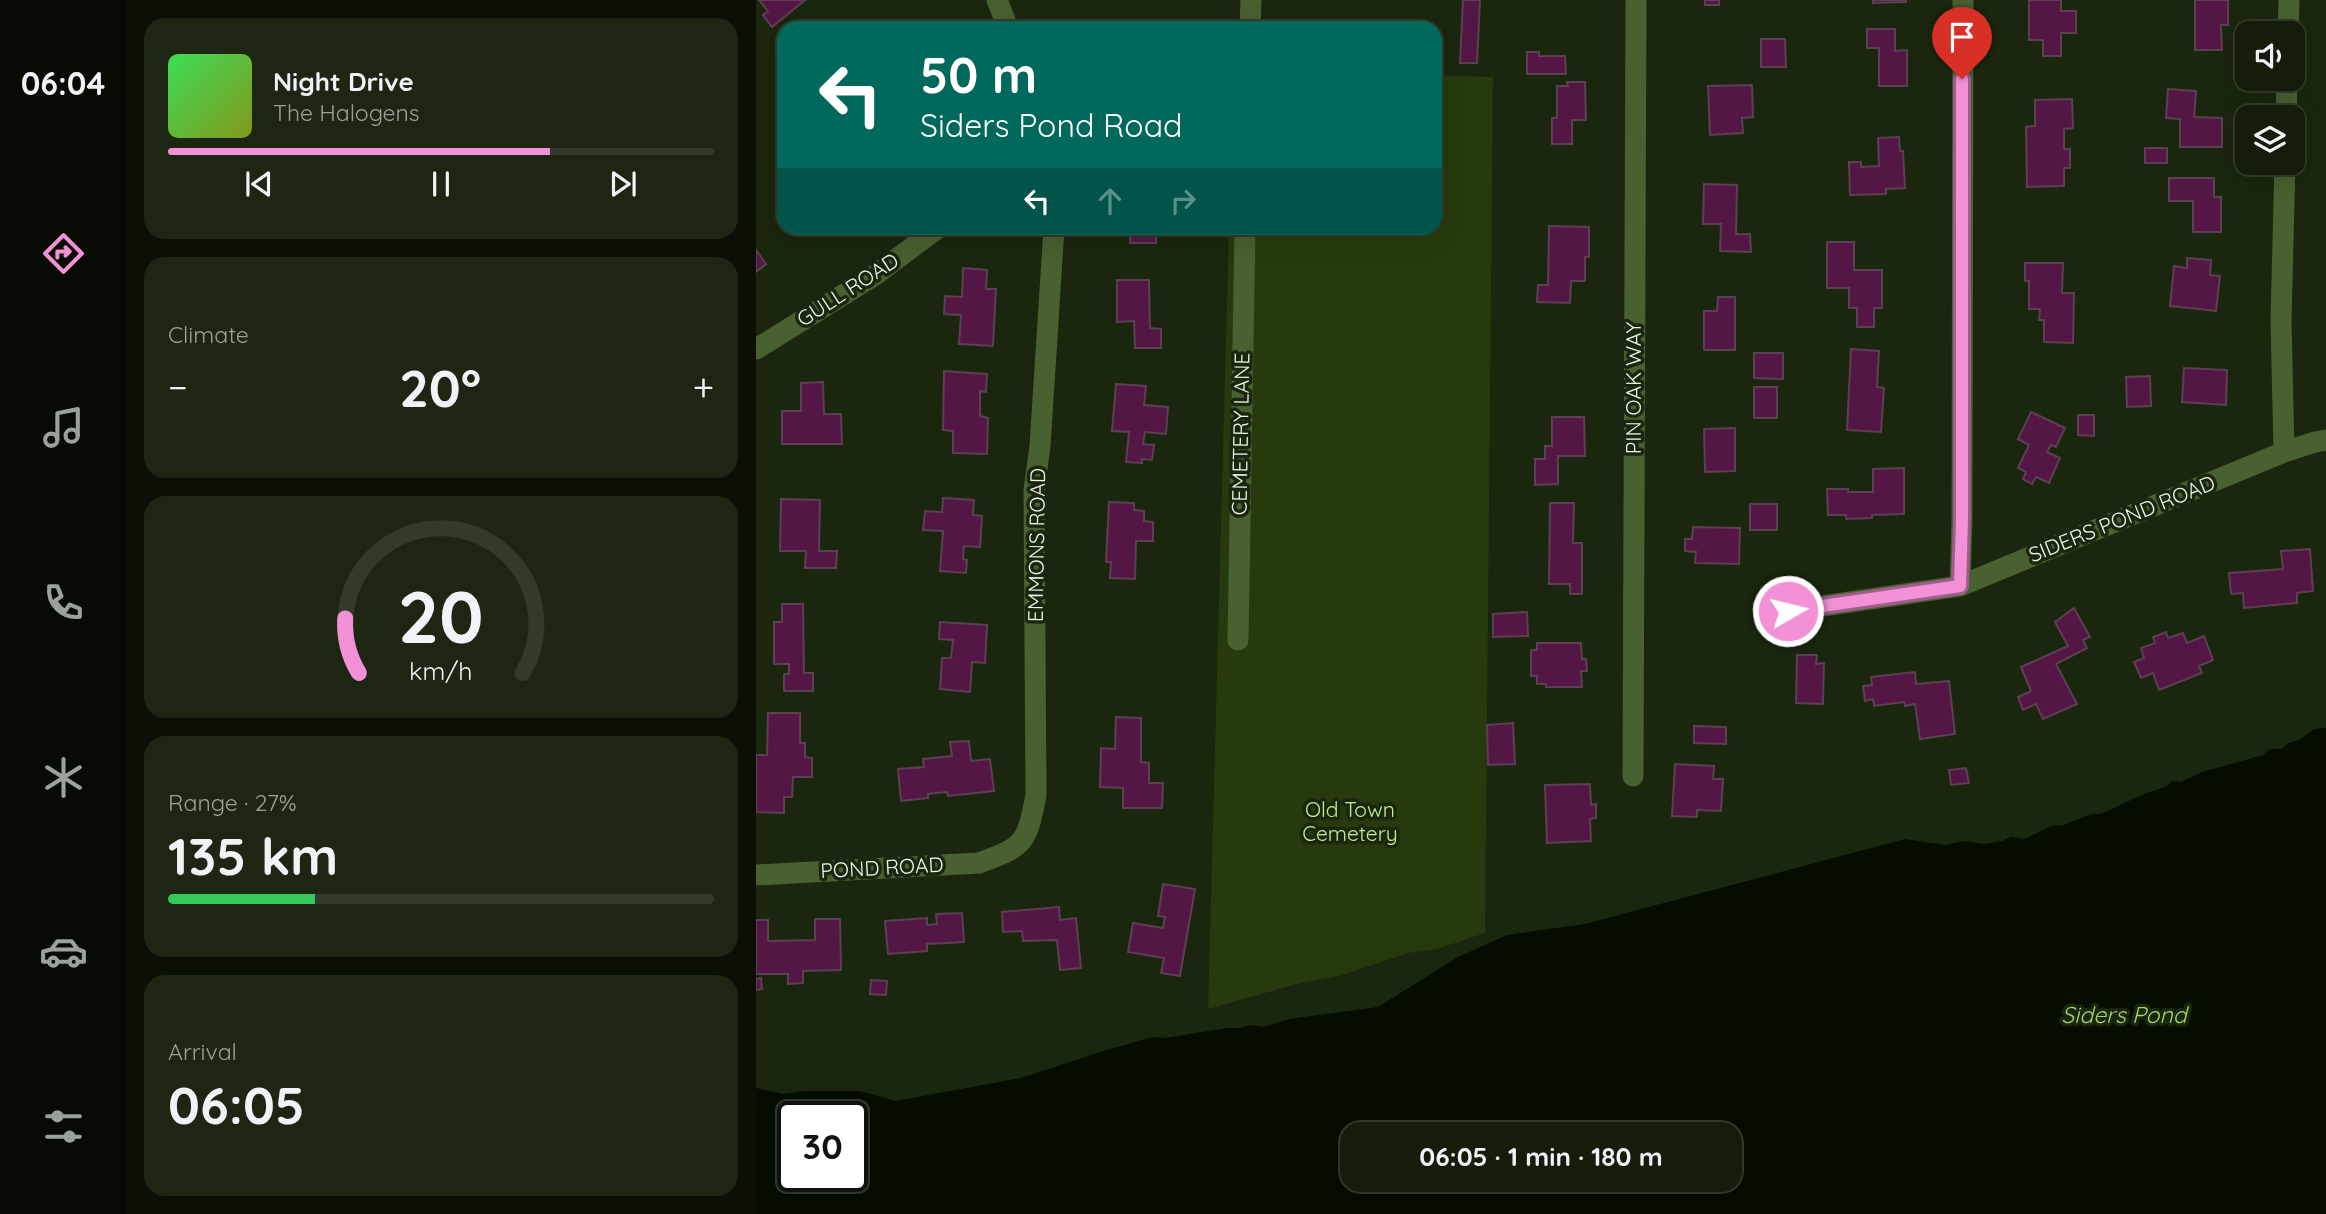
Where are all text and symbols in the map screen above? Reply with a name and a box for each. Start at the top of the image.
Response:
pin [1932,7,1992,79]
icon: arrive [1943,18,1981,56]
map controls [2235,21,2305,175]
button: sound [2235,21,2305,91]
text: 50 m [920,44,1037,105]
icon: left [805,49,896,140]
text: 06:04 [21,63,105,103]
text: Night Drive [273,65,414,98]
text: The Halogens [273,98,420,127]
text: Siders Pond Road [920,105,1182,145]
button: layers [2235,105,2305,175]
icon: previous [240,165,278,203]
icon: pause [422,165,460,203]
icon: next [604,165,642,203]
icon: left [1018,182,1056,220]
icon: ahead [1091,182,1129,220]
icon: right [1164,182,1202,220]
icon: directions [39,229,88,278]
street label: GULL ROAD [792,247,903,332]
text: Climate [168,320,249,349]
street label: PIN OAK WAY [1620,321,1646,454]
street label: CEMETERY LANE [1226,352,1254,516]
text: 20° [399,355,481,420]
text: − [168,363,188,411]
text: + [693,363,714,411]
icon: music [39,403,88,452]
street label: EMMONS ROAD [1022,468,1050,622]
street label: SIDERS POND ROAD [2025,469,2219,567]
text: 20 [398,570,484,661]
position arrow [1751,574,1825,648]
icon: phone [39,578,88,627]
text: km/h [409,655,473,686]
icon: climate [39,753,88,802]
text: Range · 27% [168,788,297,817]
park label: Old Town Cemetery [1302,796,1398,846]
text: 135 km [168,823,338,888]
street label: POND ROAD [820,851,944,883]
icon: car [39,927,88,976]
water label: Siders Pond [2061,1000,2190,1029]
text: Arrival [168,1037,237,1066]
text: 06:05 [168,1072,305,1137]
speed limit sign: 30 [777,1101,868,1192]
icon: filters [39,1102,88,1151]
text: 06:05 · 1 min · 180 m [1419,1140,1663,1173]

